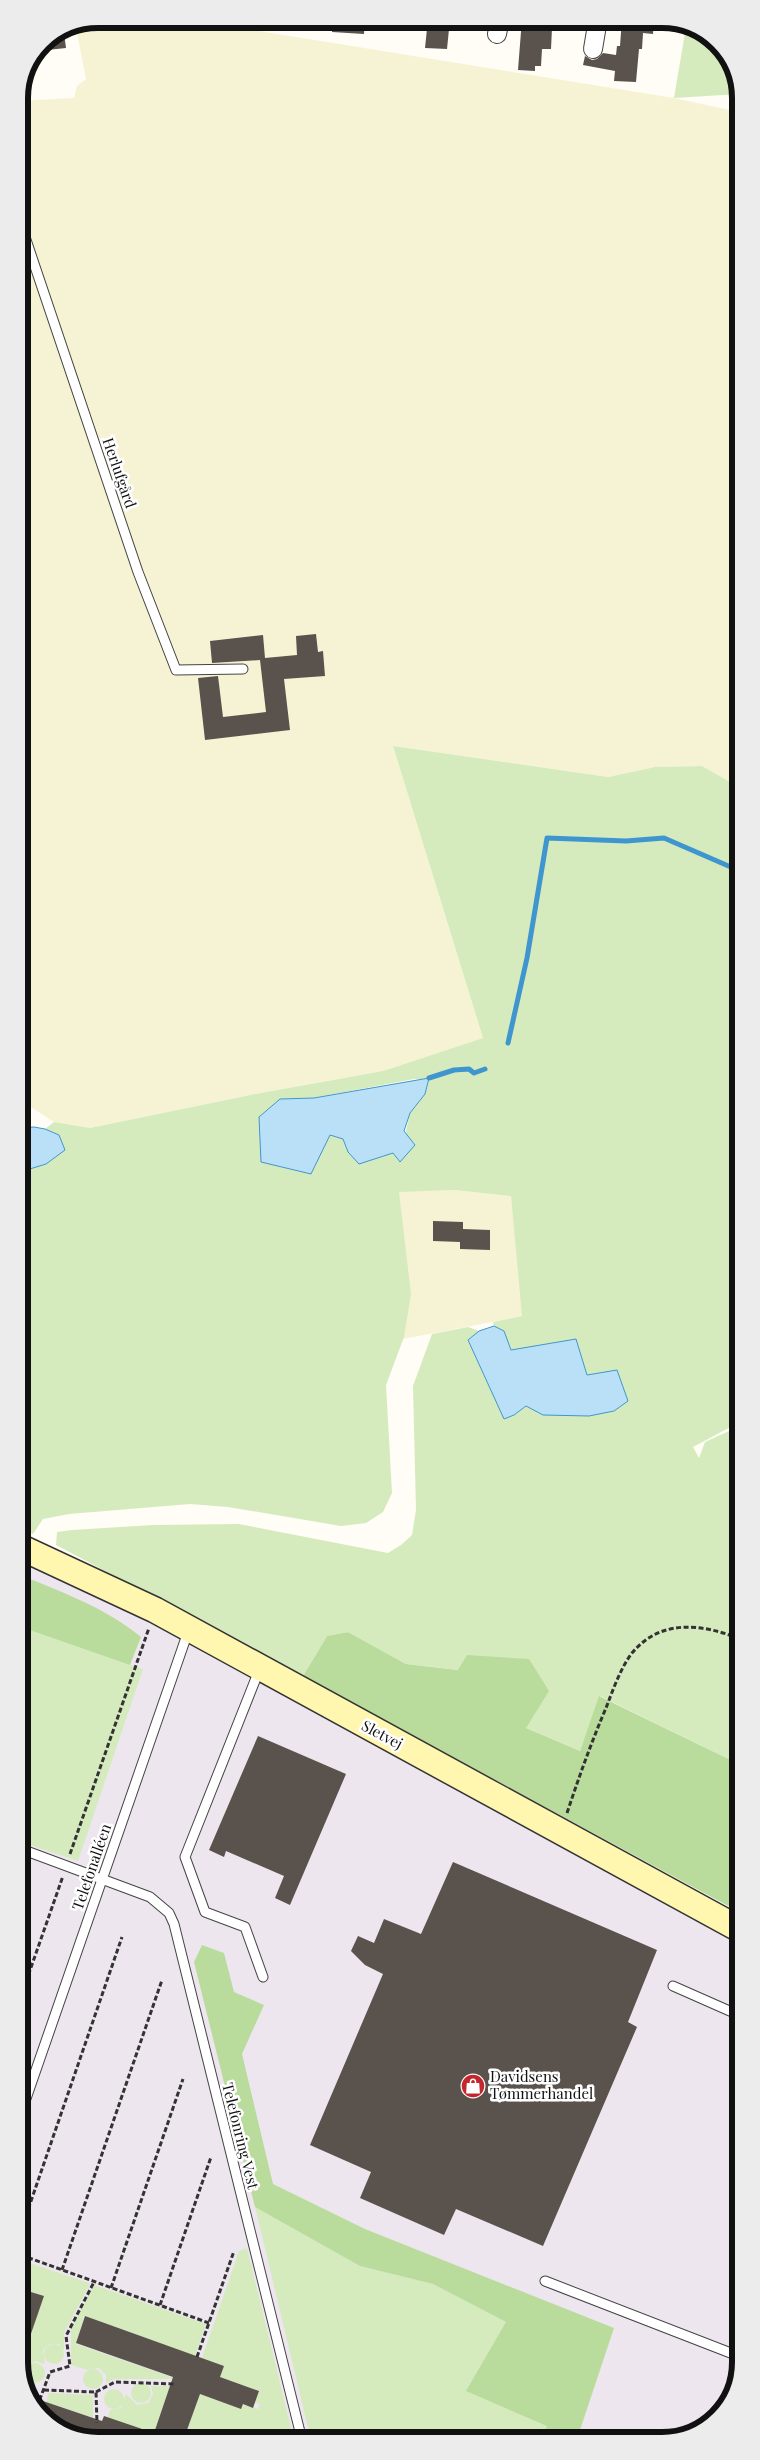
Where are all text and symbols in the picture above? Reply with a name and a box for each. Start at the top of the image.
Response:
street label: Herlufgård [99,435,141,511]
street label: Sletvej [358,1715,407,1753]
street label: Telefonalléen [67,1821,115,1912]
place label: Davidsens Tømmerhandel [490,2066,593,2103]
shop icon: Davidsens Tømmerhandel [460,2073,486,2099]
street label: Telefonring Vest [218,2080,264,2192]

